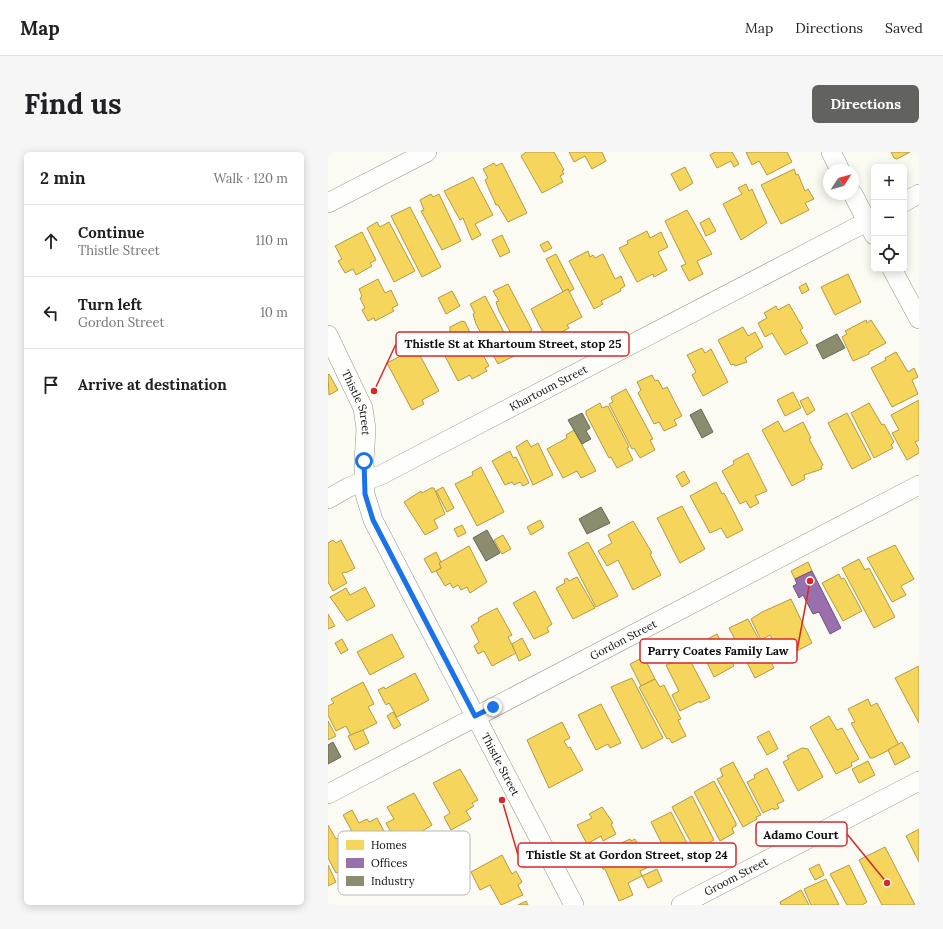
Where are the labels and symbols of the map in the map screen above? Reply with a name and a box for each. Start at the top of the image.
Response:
north arrow [823,164,859,200]
callout: Thistle St at Khartoum Street, stop 25 [396,332,629,356]
text: Thistle St at Khartoum Street, stop 25 [405,336,622,351]
street label: Khartoum Street [507,361,590,414]
street label: Thistle Street [339,367,373,437]
route start [355,452,373,470]
street label: Gordon Street [587,616,659,663]
callout: Parry Coates Family Law [640,639,797,663]
text: Parry Coates Family Law [647,643,789,658]
route end [484,698,502,716]
street label: Thistle Street [478,730,523,799]
callout: Adamo Court [756,822,847,846]
text: Adamo Court [763,827,840,842]
legend [338,831,470,895]
text: Homes [371,838,407,852]
callout: Thistle St at Gordon Street, stop 24 [518,843,736,867]
text: Thistle St at Gordon Street, stop 24 [526,847,728,862]
street label: Groom Street [702,854,771,899]
text: Offices [371,856,407,870]
text: Industry [371,874,415,888]

